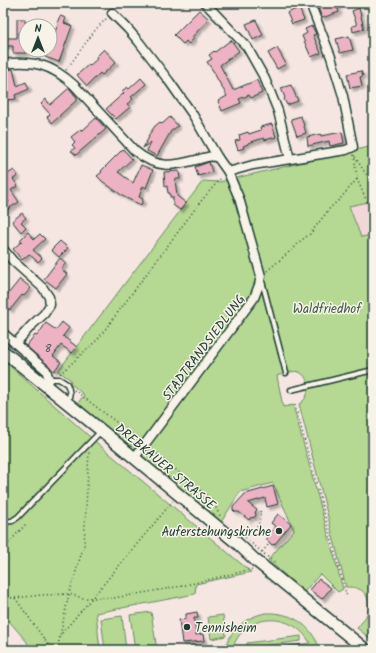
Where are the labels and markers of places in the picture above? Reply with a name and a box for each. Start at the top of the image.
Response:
place label: Auferstehungskirche [161,522,271,543]
marker: Auferstehungskirche [274,526,284,536]
place label: Tennisheim [195,618,257,639]
marker: Tennisheim [182,622,192,632]

